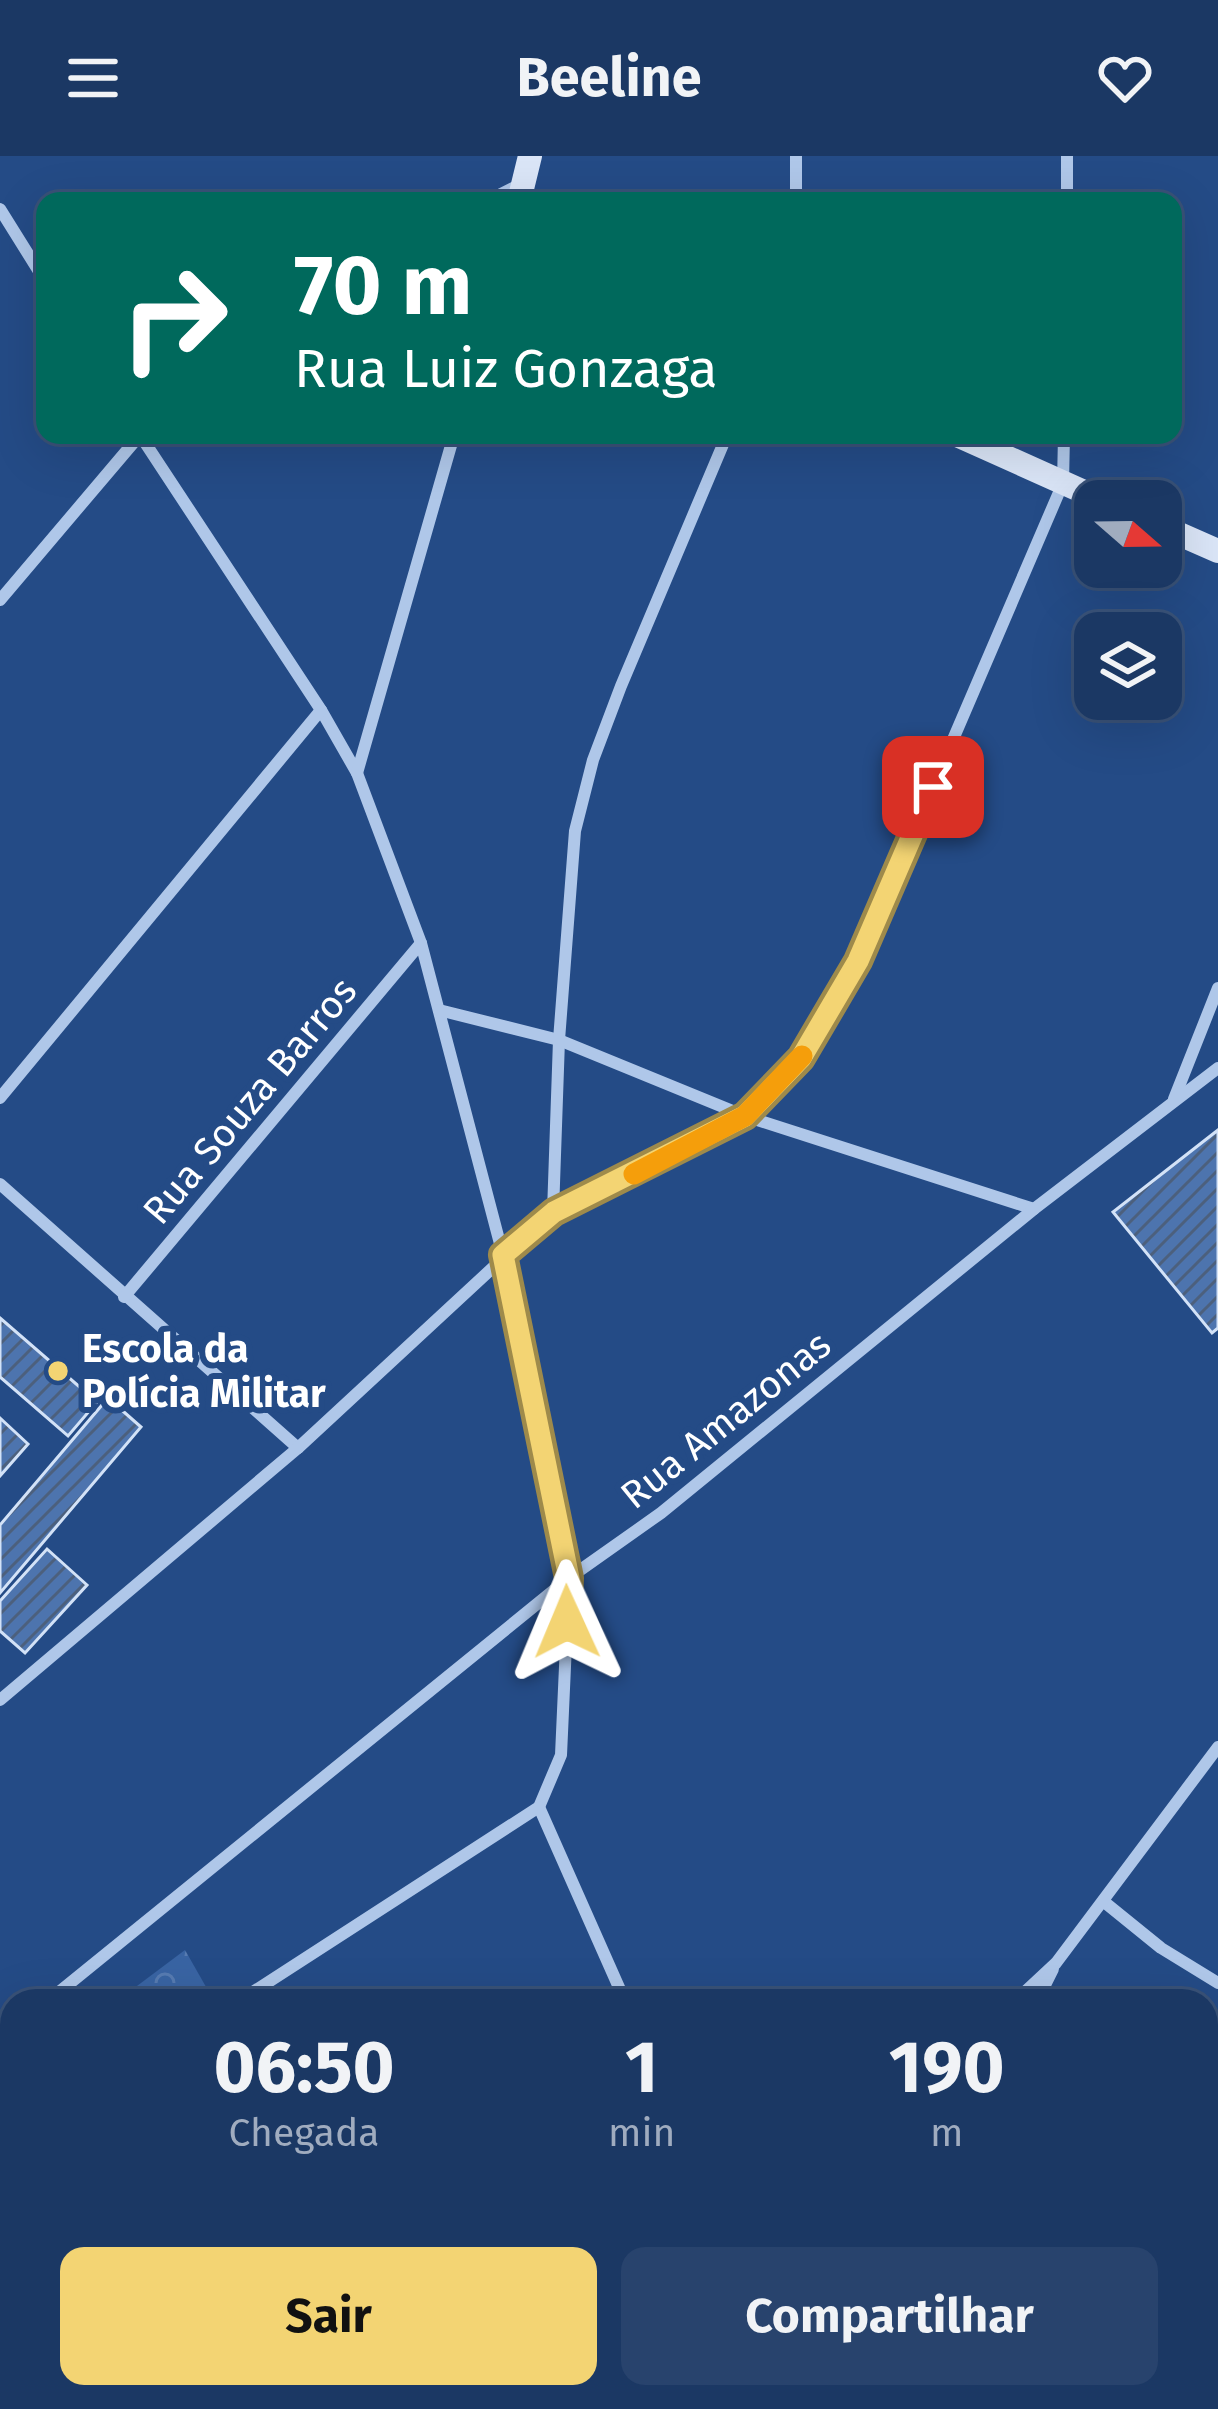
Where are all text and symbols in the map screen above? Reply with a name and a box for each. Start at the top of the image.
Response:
icon: menu [60,45,126,111]
icon: heart [1092,45,1158,111]
text: Beeline [516,46,702,110]
text: 70 m [294,235,472,336]
icon: right [96,240,252,396]
text: Rua Luiz Gonzaga [294,337,718,401]
north arrow [1074,480,1182,588]
map controls [1074,480,1182,720]
button: layers [1074,612,1182,720]
pin [882,736,984,838]
icon: arrive [900,754,966,820]
street label: Rua Souza Barros [134,968,366,1234]
street label: Rua Amazonas [612,1321,840,1519]
place label: Escola da Polícia Militar [82,1326,326,1417]
marker: Escola da Polícia Militar [45,1358,71,1384]
position arrow [504,1559,630,1685]
text: 06:50 [213,2025,395,2111]
text: 1 [625,2025,658,2111]
text: 190 [889,2025,1005,2111]
text: Chegada [229,2110,379,2156]
text: min [608,2110,675,2156]
text: m [930,2110,963,2156]
button: Sair [60,2247,597,2385]
button: Compartilhar [621,2247,1158,2385]

